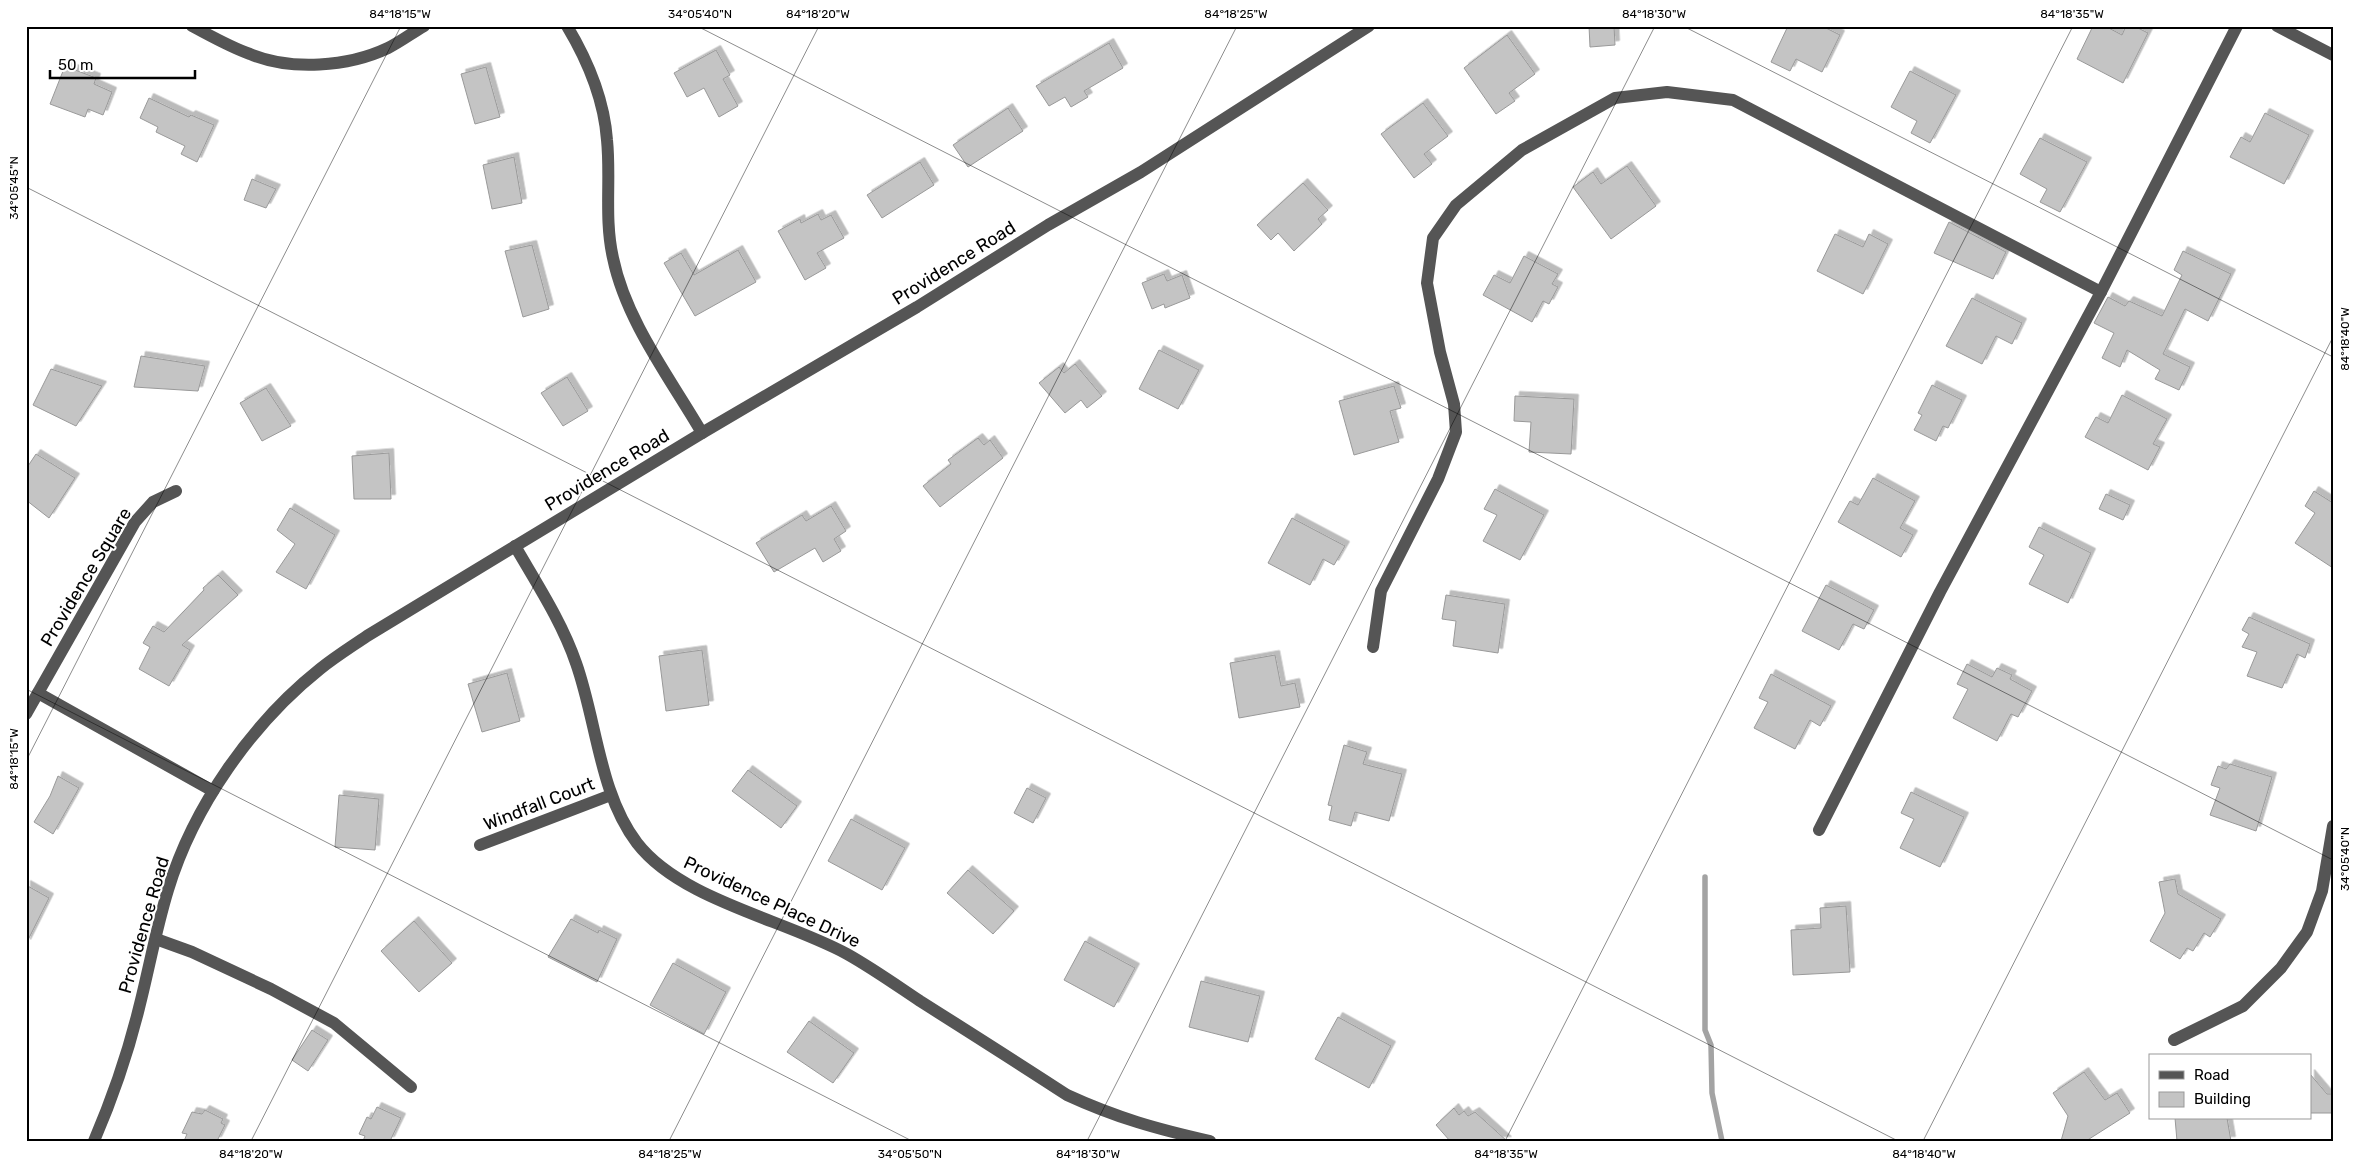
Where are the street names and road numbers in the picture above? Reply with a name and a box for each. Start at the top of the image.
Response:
street label: Providence Road [888,216,1020,310]
street label: Providence Road [541,424,673,516]
street label: Providence Square [36,504,136,650]
street label: Windfall Court [480,773,598,835]
street label: Providence Place Drive [680,851,864,953]
street label: Providence Road [114,854,174,996]

